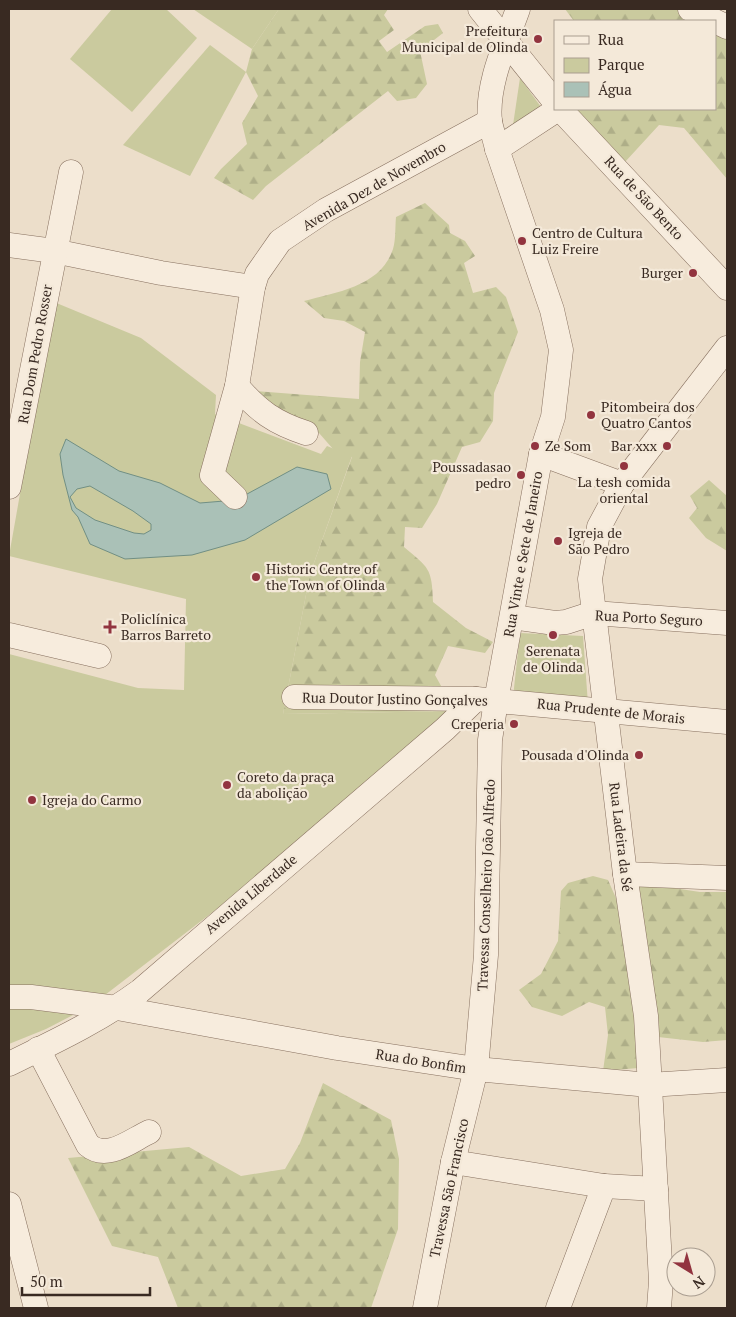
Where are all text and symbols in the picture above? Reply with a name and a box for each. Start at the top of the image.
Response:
legend [554,20,716,110]
place label: Prefeitura Municipal de Olinda [402,21,528,56]
text: Rua [598,29,624,49]
marker: Prefeitura Municipal de Olinda [532,33,544,45]
text: Parque [598,54,645,74]
text: Água [598,79,632,99]
street label: Avenida Dez de Novembro [298,136,449,235]
street label: Rua de São Bento [600,152,688,244]
place label: Centro de Cultura Luiz Freire [532,223,643,258]
marker: Centro de Cultura Luiz Freire [516,235,528,247]
place label: Burger [641,263,684,282]
marker: Burger [687,267,699,279]
street label: Rua Dom Pedro Rosser [13,282,56,425]
place label: Pitombeira dos Quatro Cantos [601,397,695,432]
marker: Pitombeira dos Quatro Cantos [585,409,597,421]
place label: Ze Som [545,436,591,455]
place label: Bar xxx [611,436,658,455]
marker: Ze Som [529,440,541,452]
marker: Bar xxx [661,440,673,452]
place label: Poussadasao pedro [432,457,511,492]
marker: La tesh comida oriental [618,460,630,472]
street label: Rua Vinte e Sete de Janeiro [499,469,547,638]
marker: Poussadasao pedro [515,469,527,481]
place label: La tesh comida oriental [577,472,671,507]
place label: Igreja de São Pedro [568,523,630,558]
marker: Igreja de São Pedro [552,535,564,547]
place label: Historic Centre of the Town of Olinda [266,559,385,594]
marker: Historic Centre of the Town of Olinda [250,571,262,583]
street label: Rua Porto Seguro [595,605,704,630]
place label: Policlínica Barros Barreto [121,609,211,644]
marker: Policlínica Barros Barreto [103,620,117,634]
marker: Serenata de Olinda [547,629,559,641]
place label: Serenata de Olinda [523,641,583,676]
street label: Rua Doutor Justino Gonçalves [302,687,488,710]
street label: Rua Prudente de Morais [536,693,686,728]
place label: Creperia [451,714,504,733]
marker: Creperia [508,718,520,730]
place label: Pousada d'Olinda [521,745,629,764]
marker: Pousada d'Olinda [633,749,645,761]
place label: Coreto da praça da abolição [237,767,334,802]
street label: Travessa Conselheiro João Alfredo [472,778,499,991]
marker: Coreto da praça da abolição [221,779,233,791]
street label: Rua Ladeira da Sé [605,781,638,893]
place label: Igreja do Carmo [42,790,142,809]
marker: Igreja do Carmo [26,794,38,806]
street label: Avenida Liberdade [201,849,301,938]
street label: Rua do Bonfim [374,1044,468,1077]
street label: Travessa São Francisco [424,1116,473,1259]
north arrow [666,1247,716,1297]
scale bar [22,1264,150,1296]
text: 50 m [30,1271,63,1291]
text: N [689,1272,709,1294]

